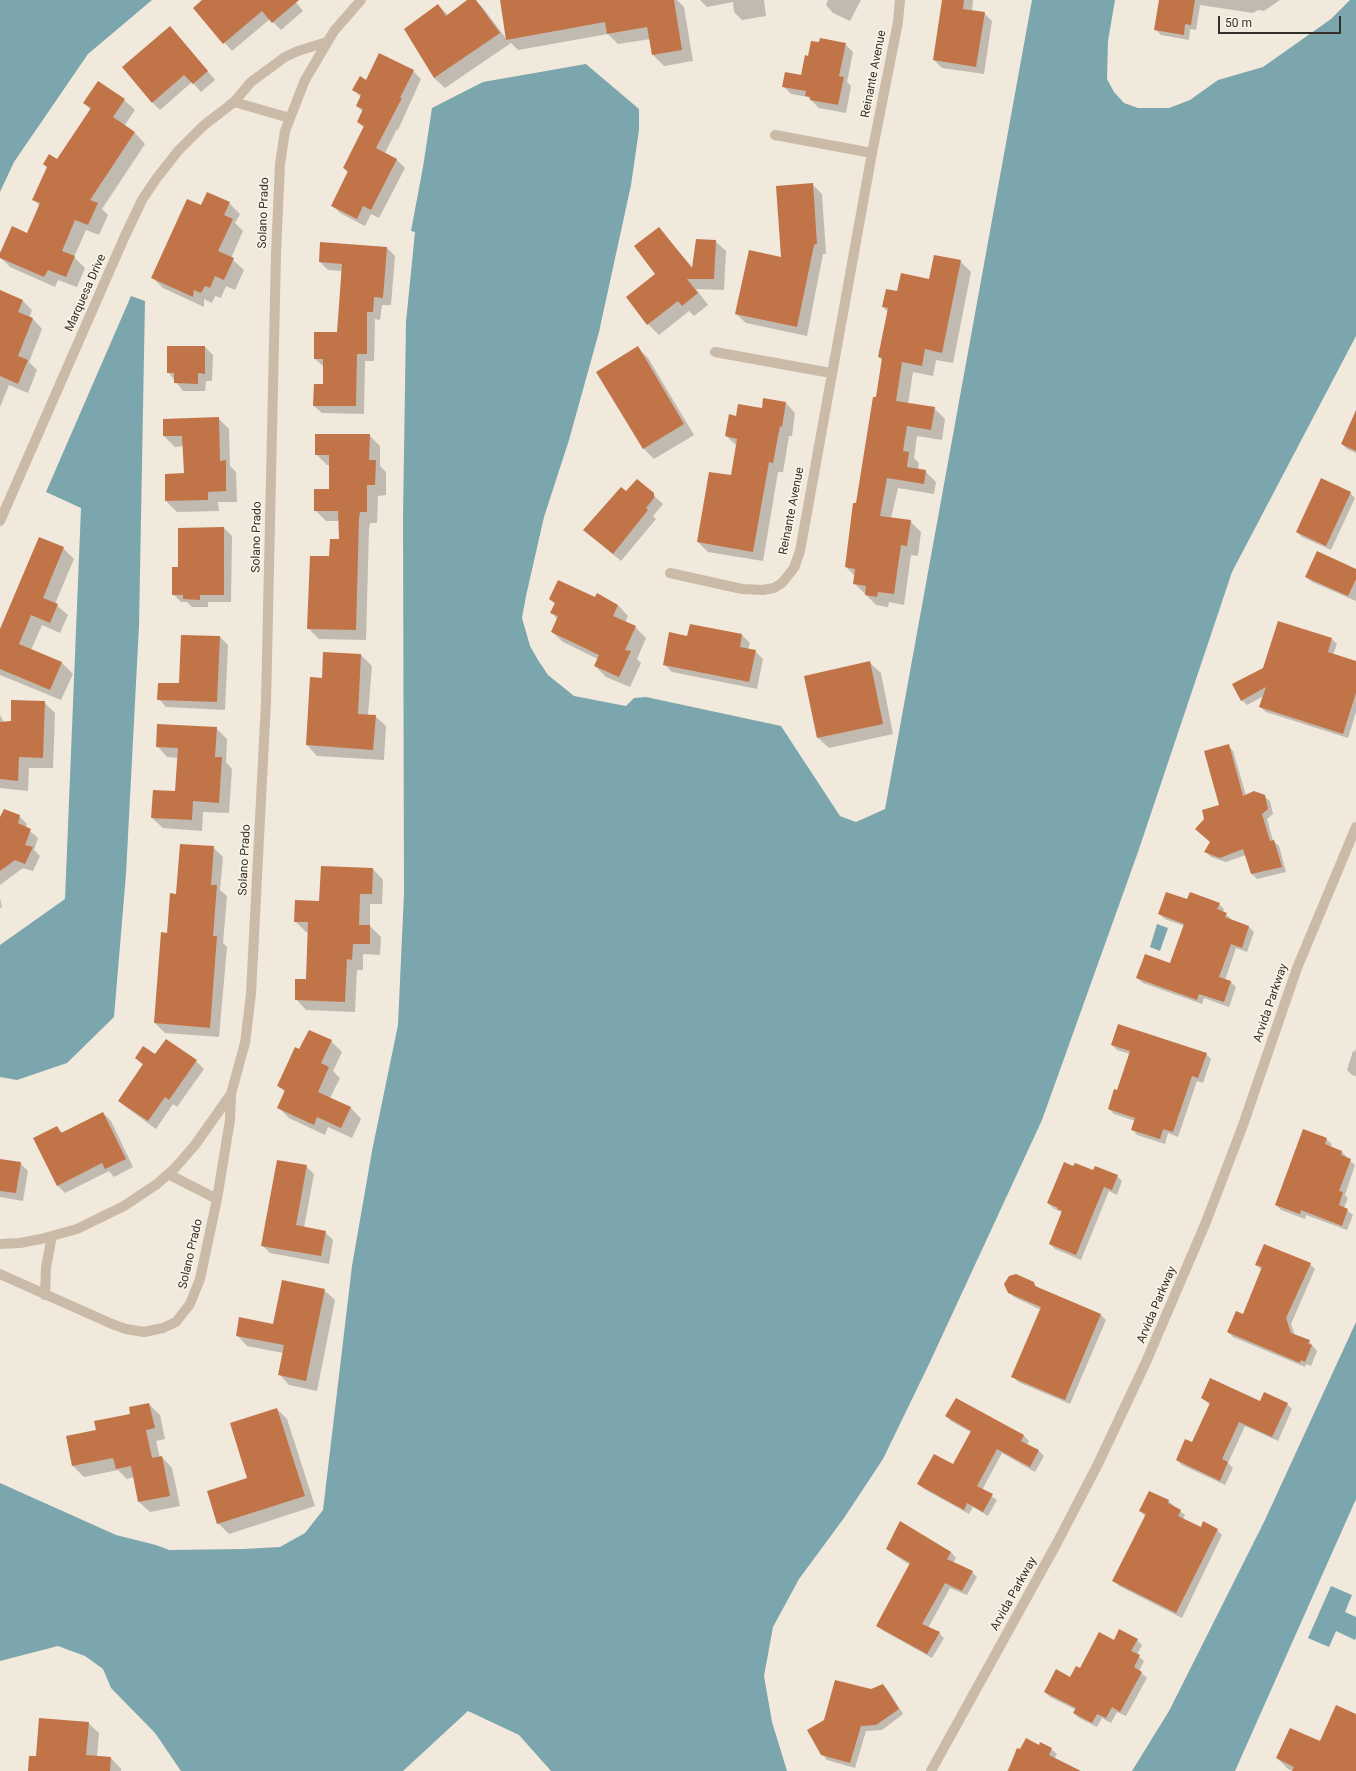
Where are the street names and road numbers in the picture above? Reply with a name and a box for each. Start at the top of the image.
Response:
street label: Reinante Avenue [858,29,890,119]
street label: Solano Prado [256,177,272,249]
street label: Marquesa Drive [62,252,110,334]
street label: Reinante Avenue [776,466,808,556]
street label: Solano Prado [249,501,265,573]
street label: Solano Prado [236,824,254,896]
street label: Arvida Parkway [1251,962,1291,1044]
street label: Solano Prado [176,1218,206,1290]
street label: Arvida Parkway [1134,1264,1180,1346]
street label: Arvida Parkway [988,1555,1040,1633]

